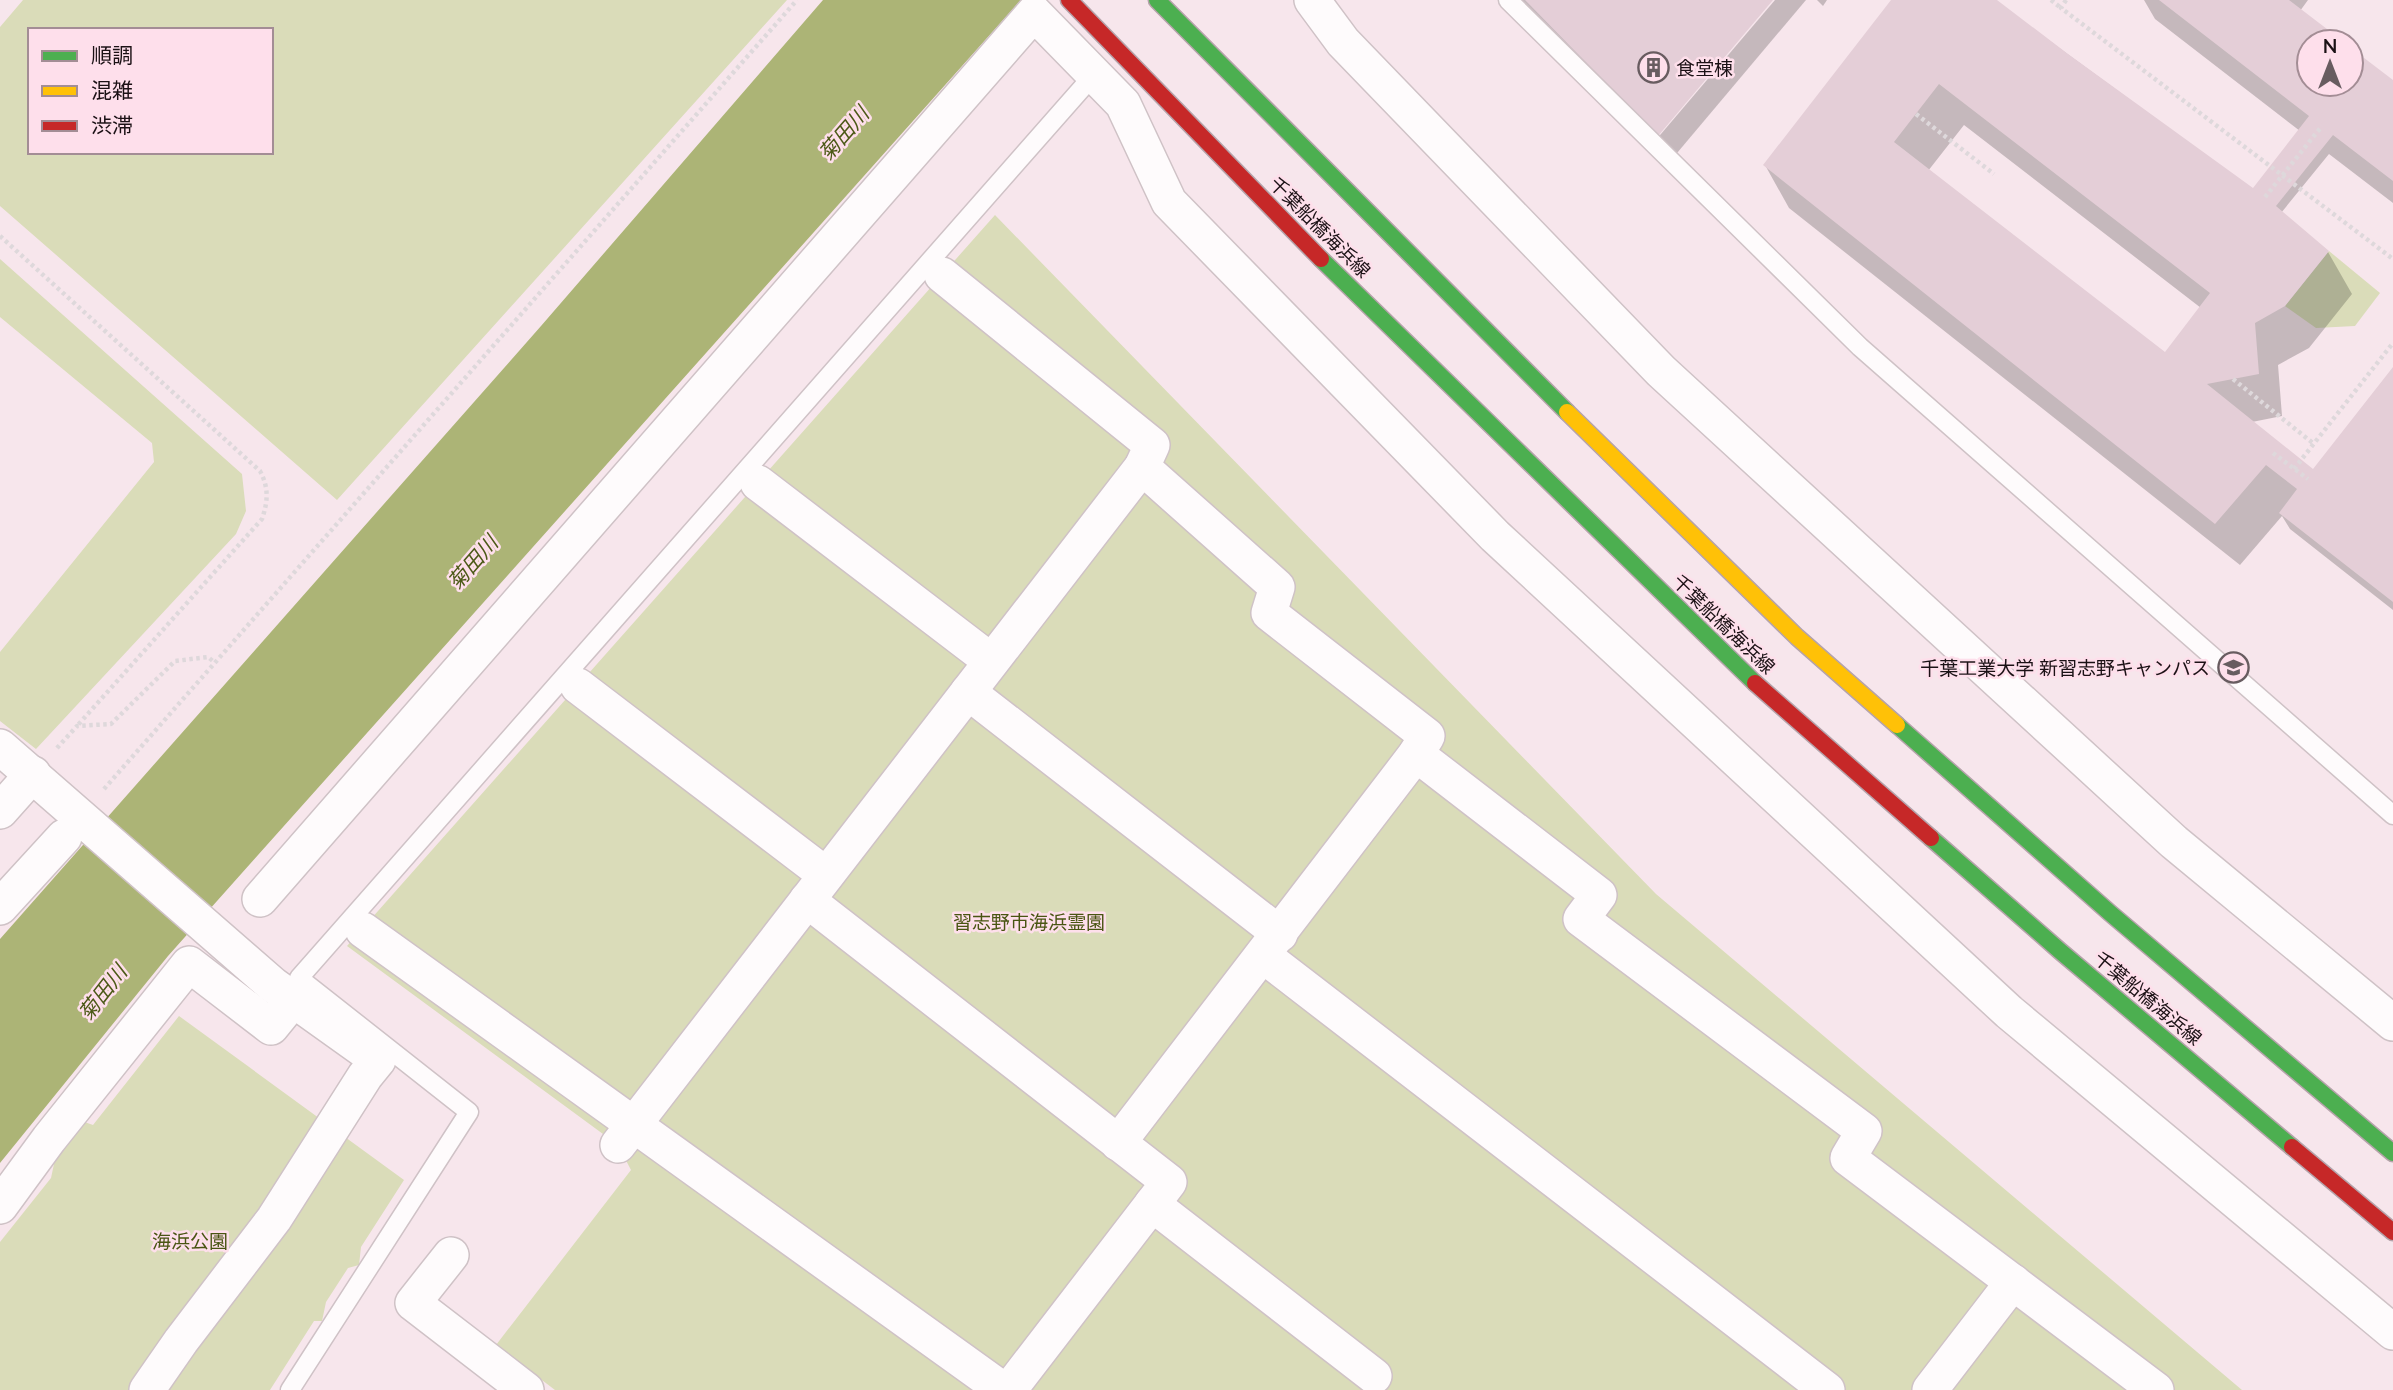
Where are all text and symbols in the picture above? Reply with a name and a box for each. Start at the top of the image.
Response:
legend [28,28,273,154]
north arrow [2295,28,2365,98]
text: N [2323,34,2337,57]
text: 順調 [91,42,133,67]
building icon: 食堂棟 [1636,51,1670,85]
place label: 食堂棟 [1676,56,1733,79]
text: 混雑 [91,77,133,102]
water label: 菊田川 [813,100,874,165]
text: 渋滞 [91,112,133,137]
street label: 千葉船橋海浜線 [1265,171,1376,282]
water label: 菊田川 [442,529,503,594]
street label: 千葉船橋海浜線 [1669,569,1780,678]
school or university icon: 千葉工業大学 新習志野キャンパス [2216,651,2250,685]
place label: 千葉工業大学 新習志野キャンパス [1920,656,2210,679]
park label: 習志野市海浜霊園 [953,910,1105,933]
street label: 千葉船橋海浜線 [2090,946,2207,1049]
water label: 菊田川 [73,958,132,1025]
park label: 海浜公園 [152,1229,228,1252]

